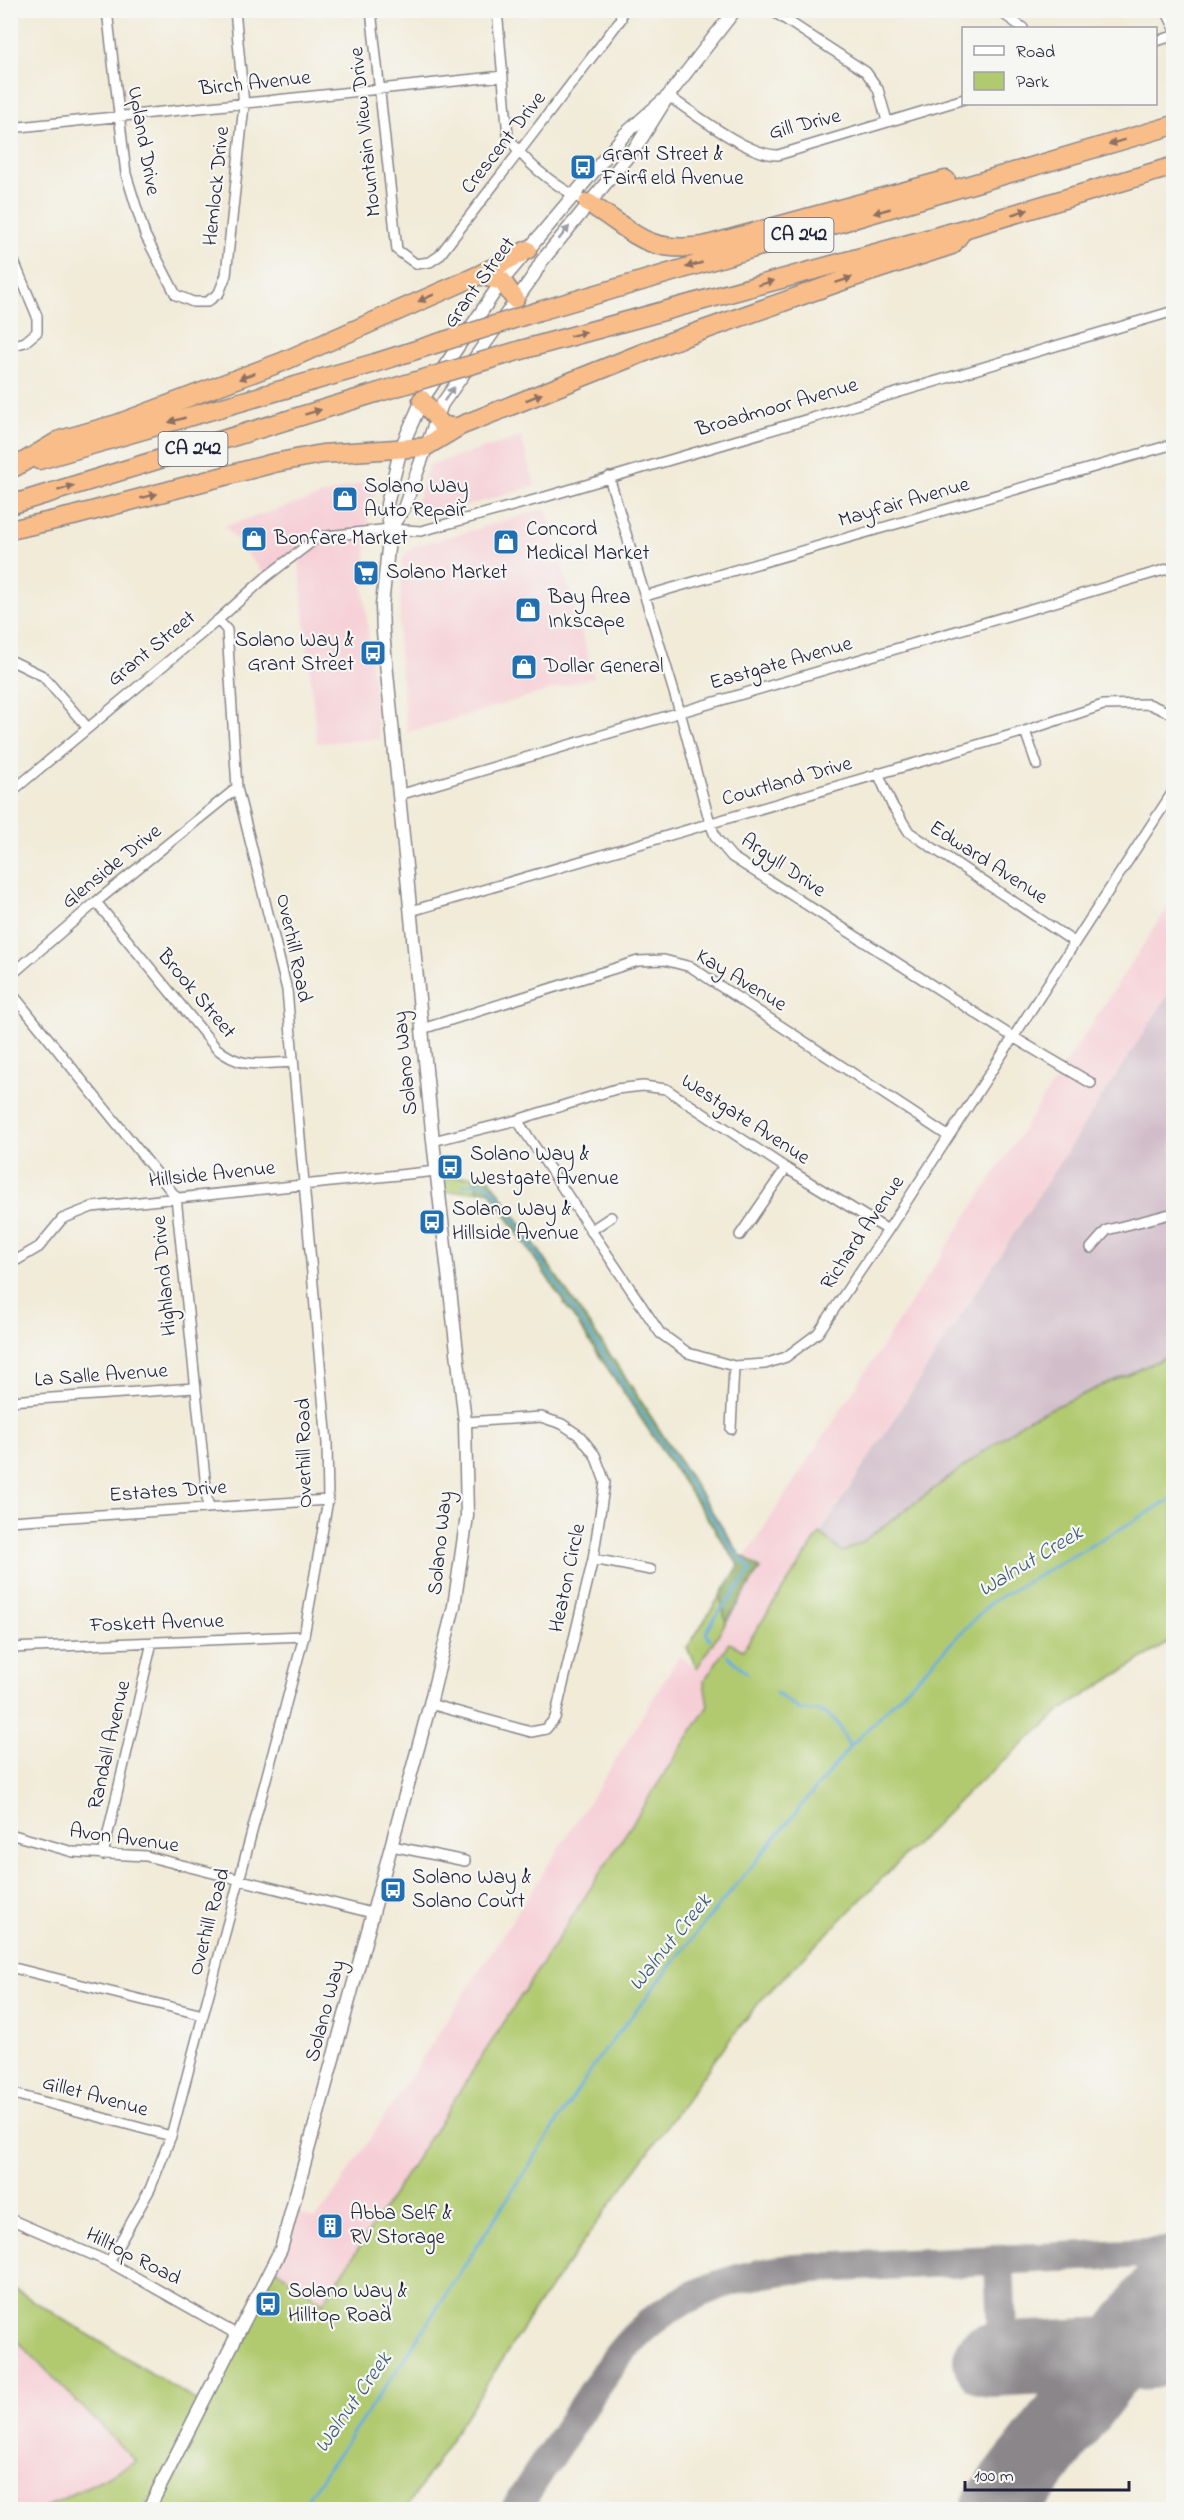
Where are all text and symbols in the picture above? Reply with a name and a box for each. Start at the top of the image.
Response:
legend [962,27,1157,105]
text: Road [1016,40,1055,66]
street label: Mountain View Drive [342,45,390,218]
street label: Birch Avenue [197,63,313,105]
text: Park [1016,70,1049,96]
street label: Upland Drive [119,84,167,198]
street label: Crescent Drive [454,85,554,201]
street label: Gill Drive [766,101,845,148]
street label: Hemlock Drive [196,124,238,247]
one-way arrow [1108,138,1126,147]
place label: Grant Street & Fairfield Avenue [601,140,744,194]
bus stop icon: Grant Street & Fairfield Avenue [568,152,598,182]
one-way arrow [873,206,891,216]
one-way arrow [1011,207,1029,216]
road number: CA 242 [764,218,834,252]
one-way arrow [558,225,570,240]
street label: Grant Street [437,231,523,335]
one-way arrow [685,261,703,270]
one-way arrow [835,275,853,285]
one-way arrow [757,278,775,287]
one-way arrow [417,294,434,303]
one-way arrow [569,329,587,338]
street label: Broadmoor Avenue [691,370,862,446]
one-way arrow [238,372,256,381]
one-way arrow [443,387,455,403]
one-way arrow [525,392,543,402]
one-way arrow [304,407,322,416]
one-way arrow [168,416,186,425]
road number: CA 242 [158,432,228,466]
street label: Mayfair Avenue [835,470,974,538]
place label: Solano Way Auto Repair [364,472,468,526]
one-way arrow [57,483,75,492]
shop icon: Solano Way Auto Repair [330,484,360,514]
one-way arrow [140,491,158,501]
place label: Concord Medical Market [526,515,649,569]
shop icon: Bonfare Market [239,524,269,554]
place label: Bonfare Market [273,524,408,554]
shop icon: Concord Medical Market [491,527,521,557]
supermarket icon: Solano Market [351,558,381,588]
place label: Solano Market [386,558,507,588]
place label: Bay Area Inkscape [547,583,631,637]
shop icon: Bay Area Inkscape [513,595,543,625]
street label: Grant Street [101,604,203,694]
place label: Solano Way & Grant Street [235,626,354,680]
street label: Eastgate Avenue [706,629,857,701]
bus stop icon: Solano Way & Grant Street [358,638,388,668]
shop icon: Dollar General [509,652,539,682]
place label: Dollar General [543,652,664,682]
street label: Courtland Drive [718,749,856,815]
street label: Edward Avenue [923,813,1054,913]
street label: Glenside Drive [55,817,169,917]
street label: Argyll Drive [733,827,832,907]
street label: Overhill Road [267,891,319,1005]
street label: Brook Street [149,942,243,1045]
street label: Kay Avenue [689,942,793,1022]
street label: Solano Way [386,1009,428,1117]
street label: Westgate Avenue [673,1067,816,1175]
place label: Solano Way & Westgate Avenue [470,1140,619,1196]
bus stop icon: Solano Way & Westgate Avenue [435,1152,465,1182]
street label: Hillside Avenue [147,1153,277,1197]
street label: Richard Avenue [814,1169,913,1296]
place label: Solano Way & Hillside Avenue [452,1195,579,1249]
bus stop icon: Solano Way & Hillside Avenue [417,1207,447,1237]
street label: Highland Drive [145,1214,187,1337]
street label: La Salle Avenue [33,1356,169,1396]
street label: Overhill Road [289,1397,321,1508]
street label: Estates Drive [108,1473,229,1511]
street label: Solano Way [421,1489,463,1597]
water label: Walnut Creek [973,1517,1091,1606]
street label: Heaton Circle [542,1520,594,1635]
street label: Foskett Avenue [88,1607,225,1641]
street label: Randall Avenue [81,1677,140,1812]
street label: Avon Avenue [67,1816,181,1862]
place label: Solano Way & Solano Court [412,1863,532,1917]
street label: Overhill Road [181,1865,239,1979]
bus stop icon: Solano Way & Solano Court [378,1875,408,1905]
water label: Walnut Creek [622,1886,721,1999]
street label: Solano Way [298,1957,356,2066]
street label: Gillet Avenue [39,2068,152,2126]
place label: Abba Self & RV Storage [350,2199,452,2255]
building icon: Abba Self & RV Storage [315,2211,345,2241]
street label: Hilltop Road [80,2220,186,2294]
place label: Solano Way & Hilltop Road [288,2277,408,2331]
bus stop icon: Solano Way & Hilltop Road [253,2289,283,2319]
water label: Walnut Creek [307,2345,401,2460]
scale bar [965,2454,1128,2492]
text: 100 m [974,2464,1014,2490]

